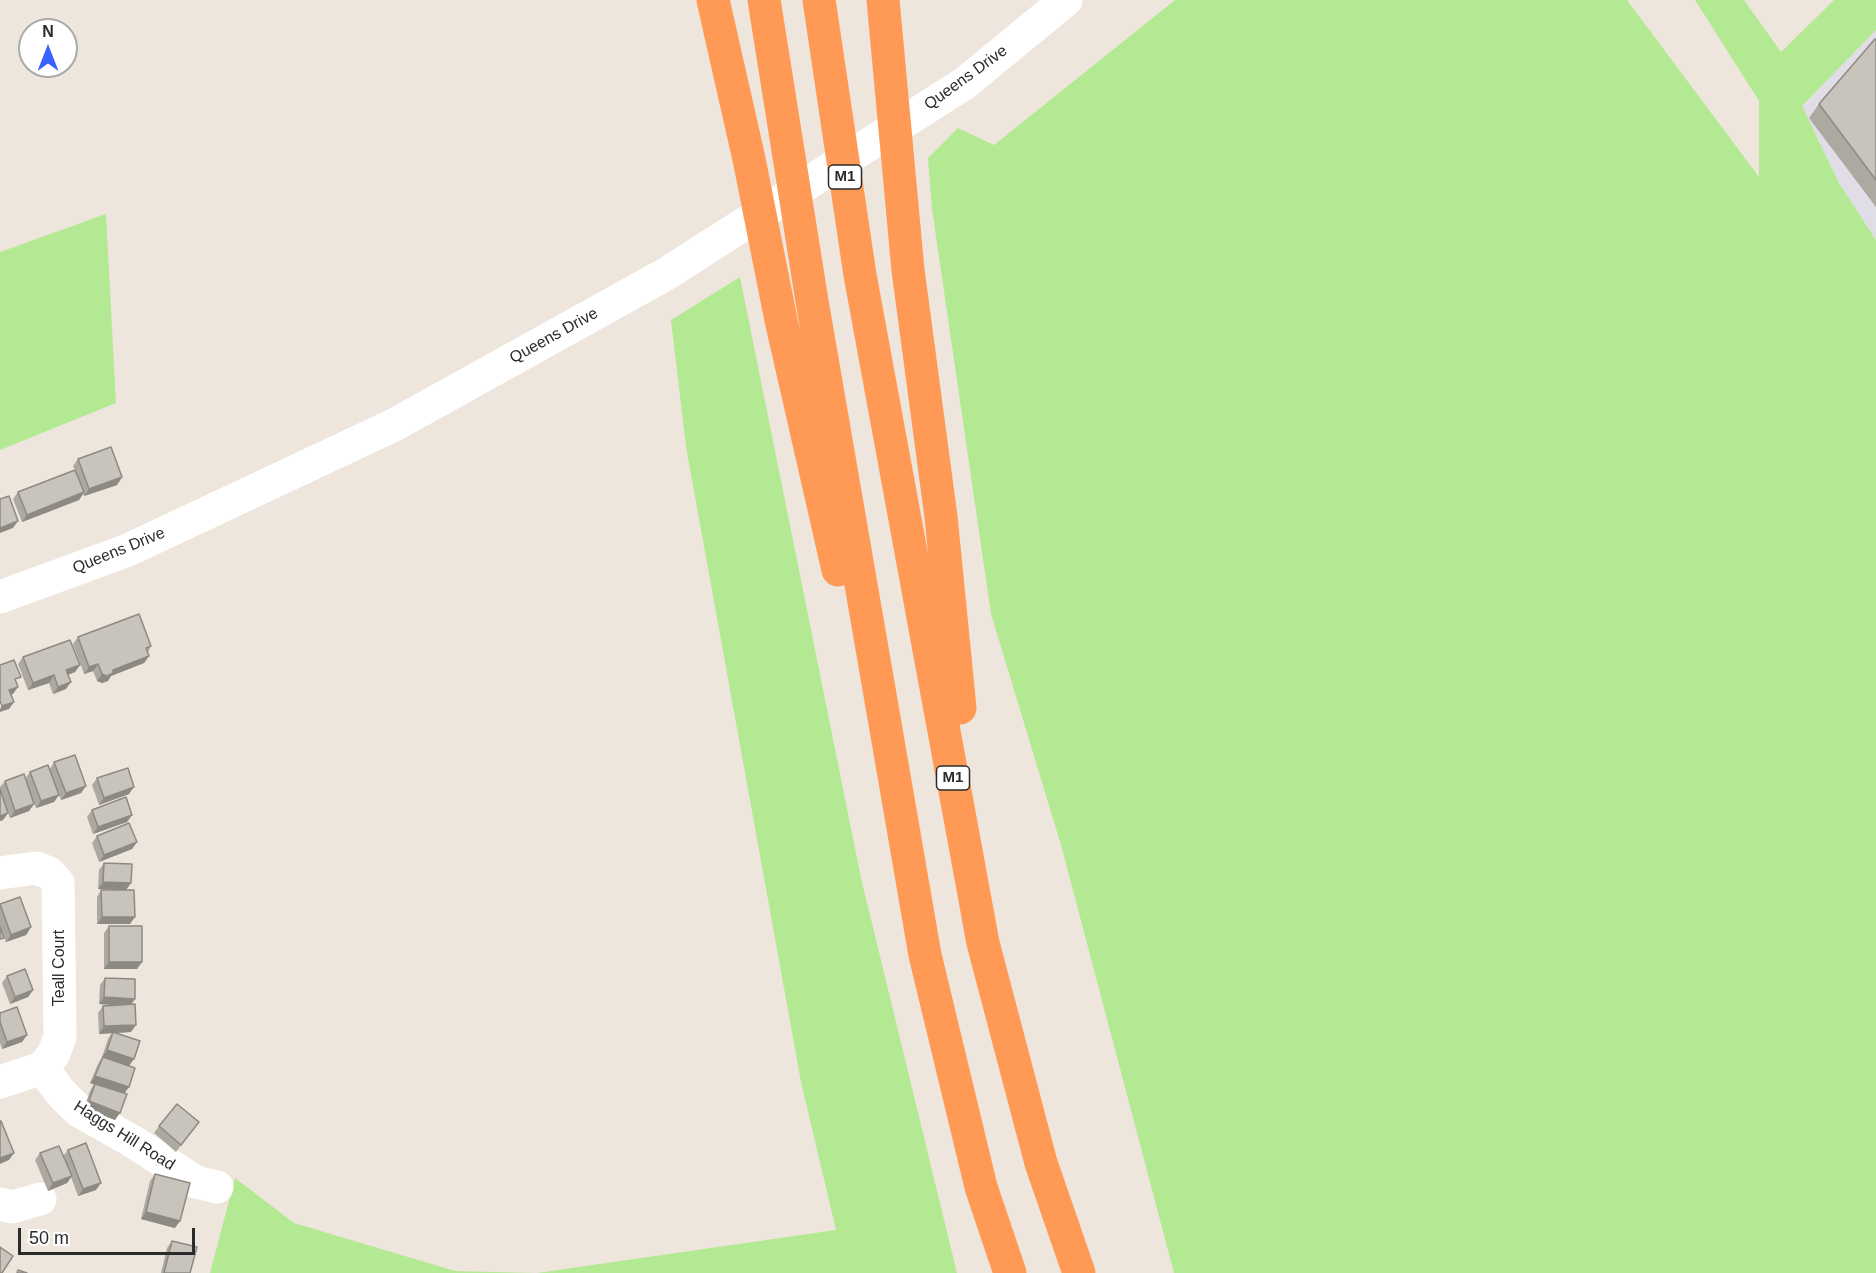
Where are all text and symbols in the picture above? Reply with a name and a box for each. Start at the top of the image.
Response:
north arrow [18,18,78,78]
text: N [42,23,54,40]
street label: Queens Drive [921,41,1011,115]
road number: M1 [828,165,862,189]
street label: Queens Drive [507,304,601,368]
street label: Queens Drive [70,524,168,578]
road number: M1 [936,766,970,790]
street label: Teall Court [50,930,70,1006]
street label: Haggs Hill Road [70,1097,178,1175]
scale bar [21,1216,198,1254]
text: 50 m [29,1228,69,1248]

